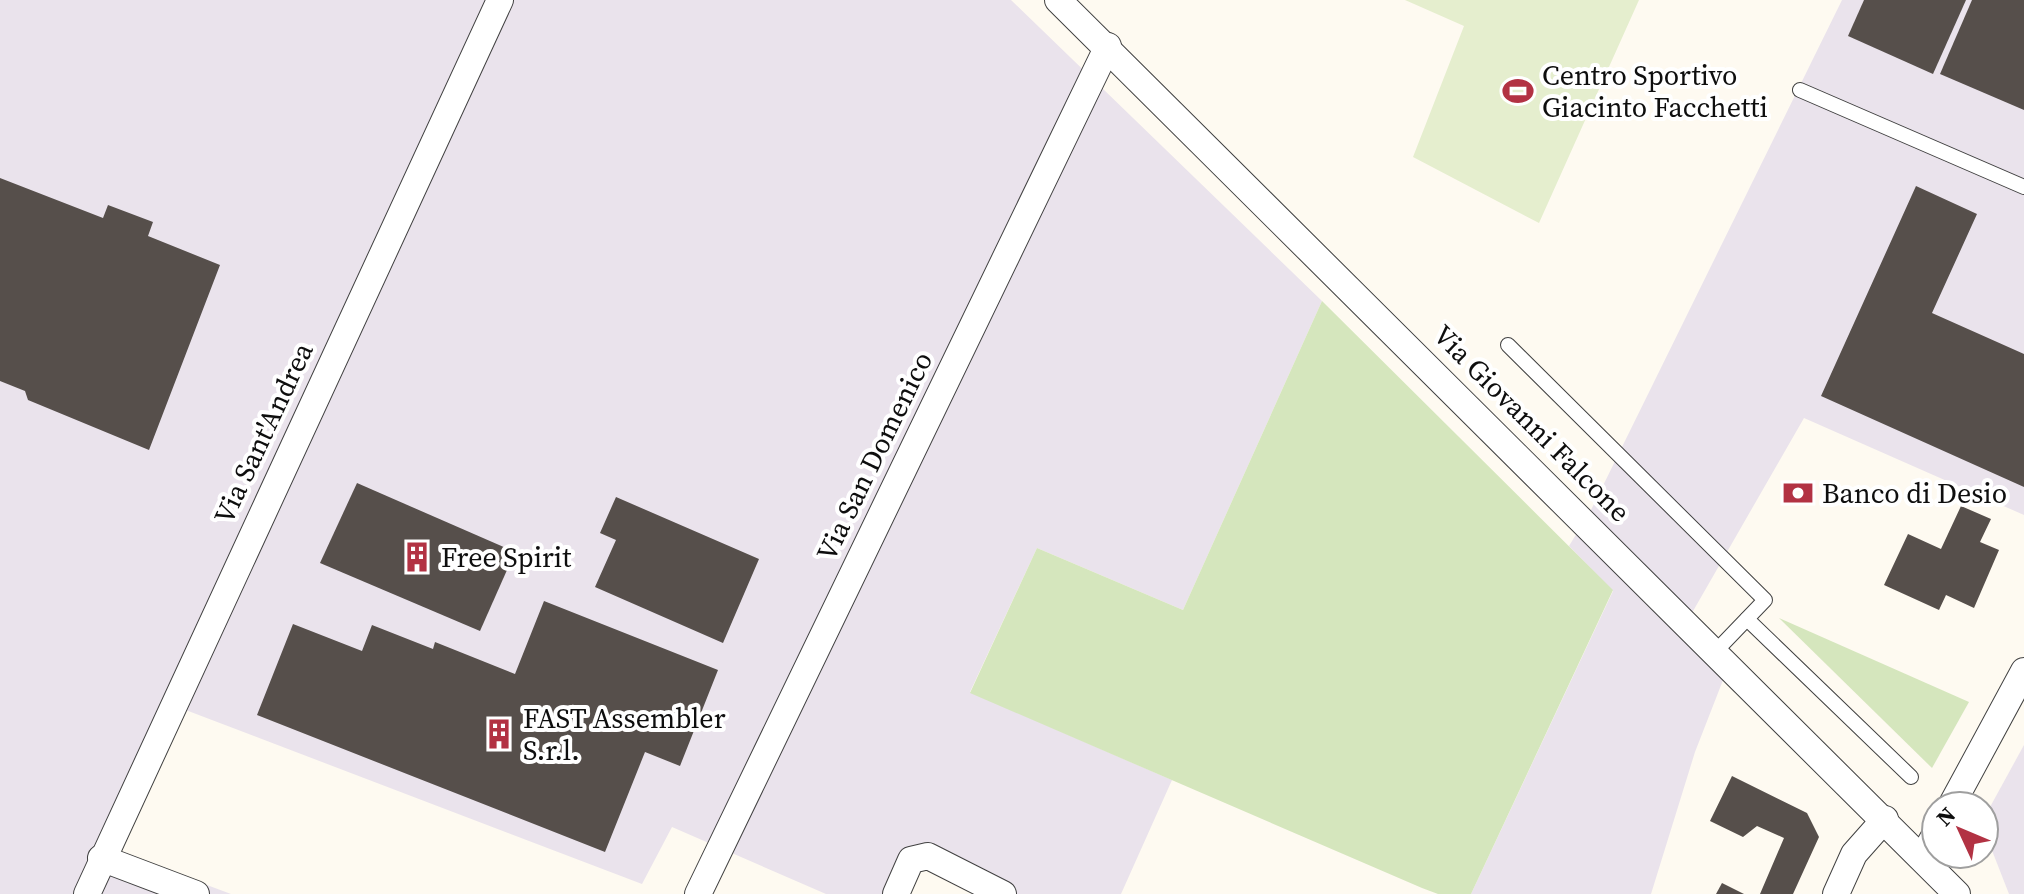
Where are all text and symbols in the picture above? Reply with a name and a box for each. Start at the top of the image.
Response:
place label: Centro Sportivo Giacinto Facchetti [1542,56,1768,126]
sports icon: Centro Sportivo Giacinto Facchetti [1501,74,1535,108]
street label: Via Giovanni Falcone [1425,316,1639,530]
street label: Via Sant'Andrea [204,336,322,530]
street label: Via San Domenico [807,345,941,567]
place label: Banco di Desio [1822,474,2007,512]
bank icon: Banco di Desio [1781,476,1815,510]
place label: Free Spirit [441,538,572,576]
building icon: Free Spirit [400,540,434,574]
place label: FAST Assembler S.r.l. [523,699,726,769]
building icon: FAST Assembler S.r.l. [482,717,516,751]
north arrow [1920,790,2000,870]
text: N [1929,800,1962,832]

